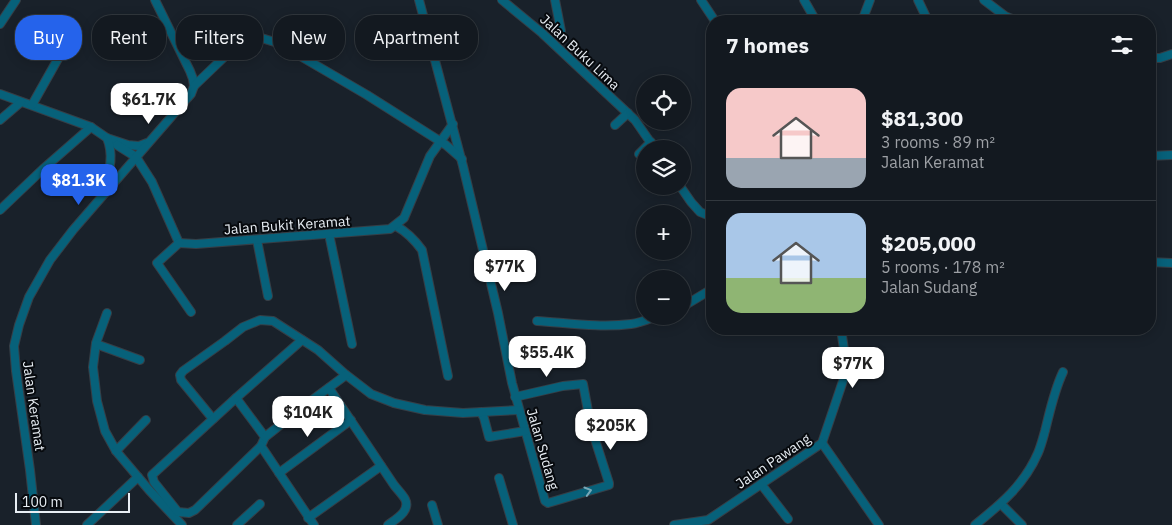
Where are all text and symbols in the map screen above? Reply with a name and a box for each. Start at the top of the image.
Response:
street label: Jalan Buku Lima [536,10,624,94]
chip: Buy [15,15,82,60]
chip: Rent [92,15,166,60]
chip: Filters [176,15,263,60]
chip: New [273,15,345,60]
chip: Apartment [355,15,478,60]
text: 7 homes [726,31,809,59]
icon: filters [1108,31,1136,59]
map controls [636,75,691,325]
button: locate [636,75,691,130]
pin: $61.7K [108,82,190,125]
text: $61.7K [122,89,176,109]
text: $81,300 [881,104,963,132]
icon: home [766,108,826,168]
text: 3 rooms · 89 m² [881,132,995,152]
button: layers [636,140,691,195]
text: Jalan Keramat [881,152,984,172]
pin: $81.3K [38,164,120,206]
text: $81.3K [52,170,106,190]
button: + [636,205,691,260]
street label: Jalan Bukit Keramat [223,212,351,238]
text: $205,000 [881,229,976,257]
icon: home [766,233,826,293]
pin: $77K [475,250,535,292]
text: $77K [485,256,525,276]
text: 5 rooms · 178 m² [881,257,1005,277]
button: − [636,270,691,325]
text: Jalan Sudang [881,277,977,297]
pin: $55.4K [506,336,588,378]
text: $55.4K [520,342,574,362]
pin: $77K [823,346,883,389]
text: $77K [833,353,873,373]
street label: Jalan Keramat [19,360,49,452]
pin: $104K [273,396,343,438]
text: $104K [283,402,333,422]
street label: Jalan Sudang [523,406,563,493]
pin: $205K [576,408,646,451]
text: $205K [586,415,636,435]
street label: Jalan Pawang [732,429,814,493]
one-way arrow [584,486,593,497]
scale bar [15,490,130,513]
text: 100 m [22,493,63,511]

